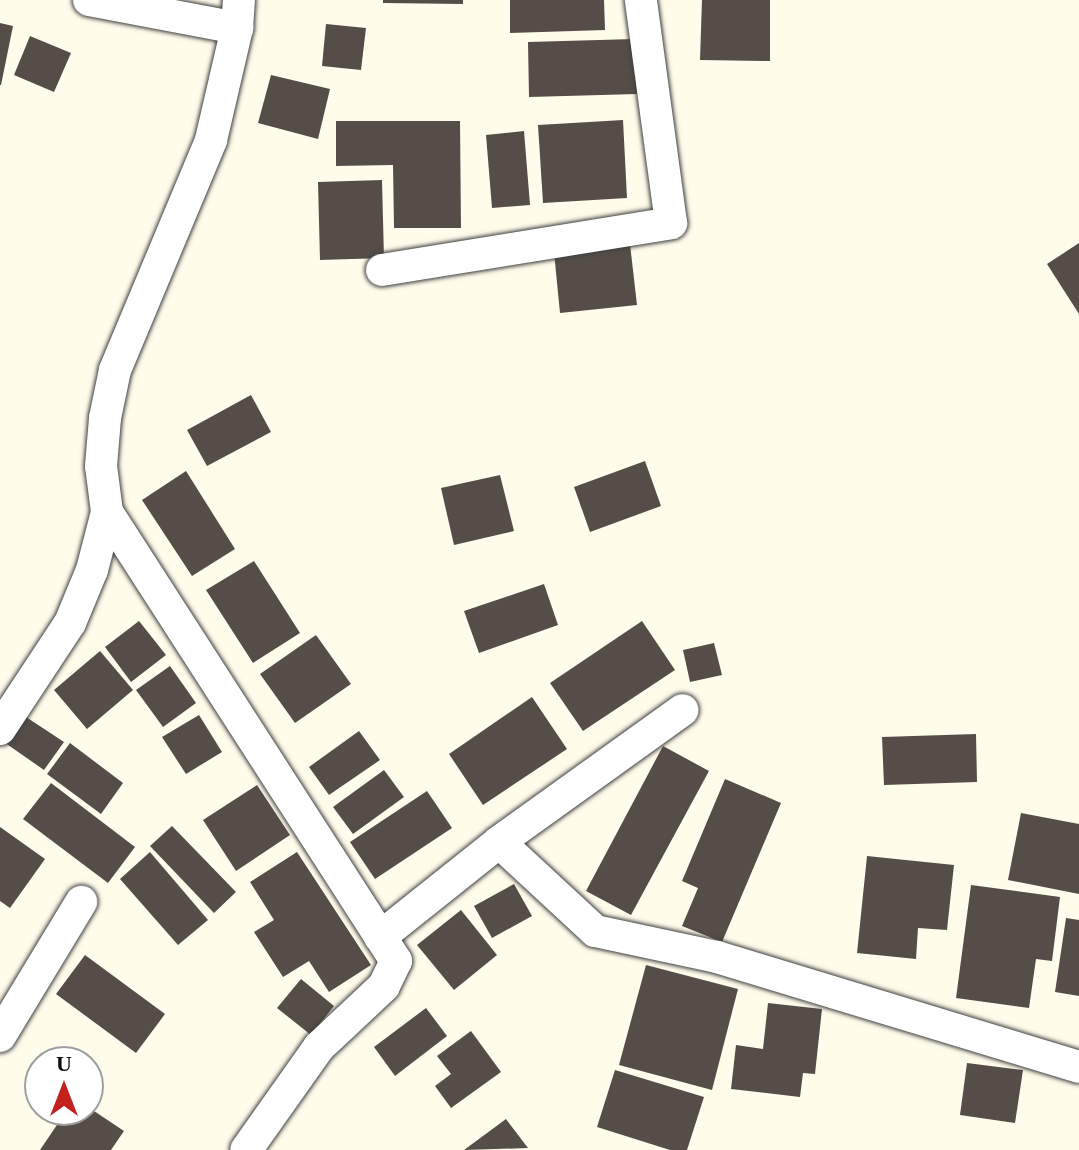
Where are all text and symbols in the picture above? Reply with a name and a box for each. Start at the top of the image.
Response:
north arrow [24,1046,104,1126]
text: U [56,1051,72,1076]

